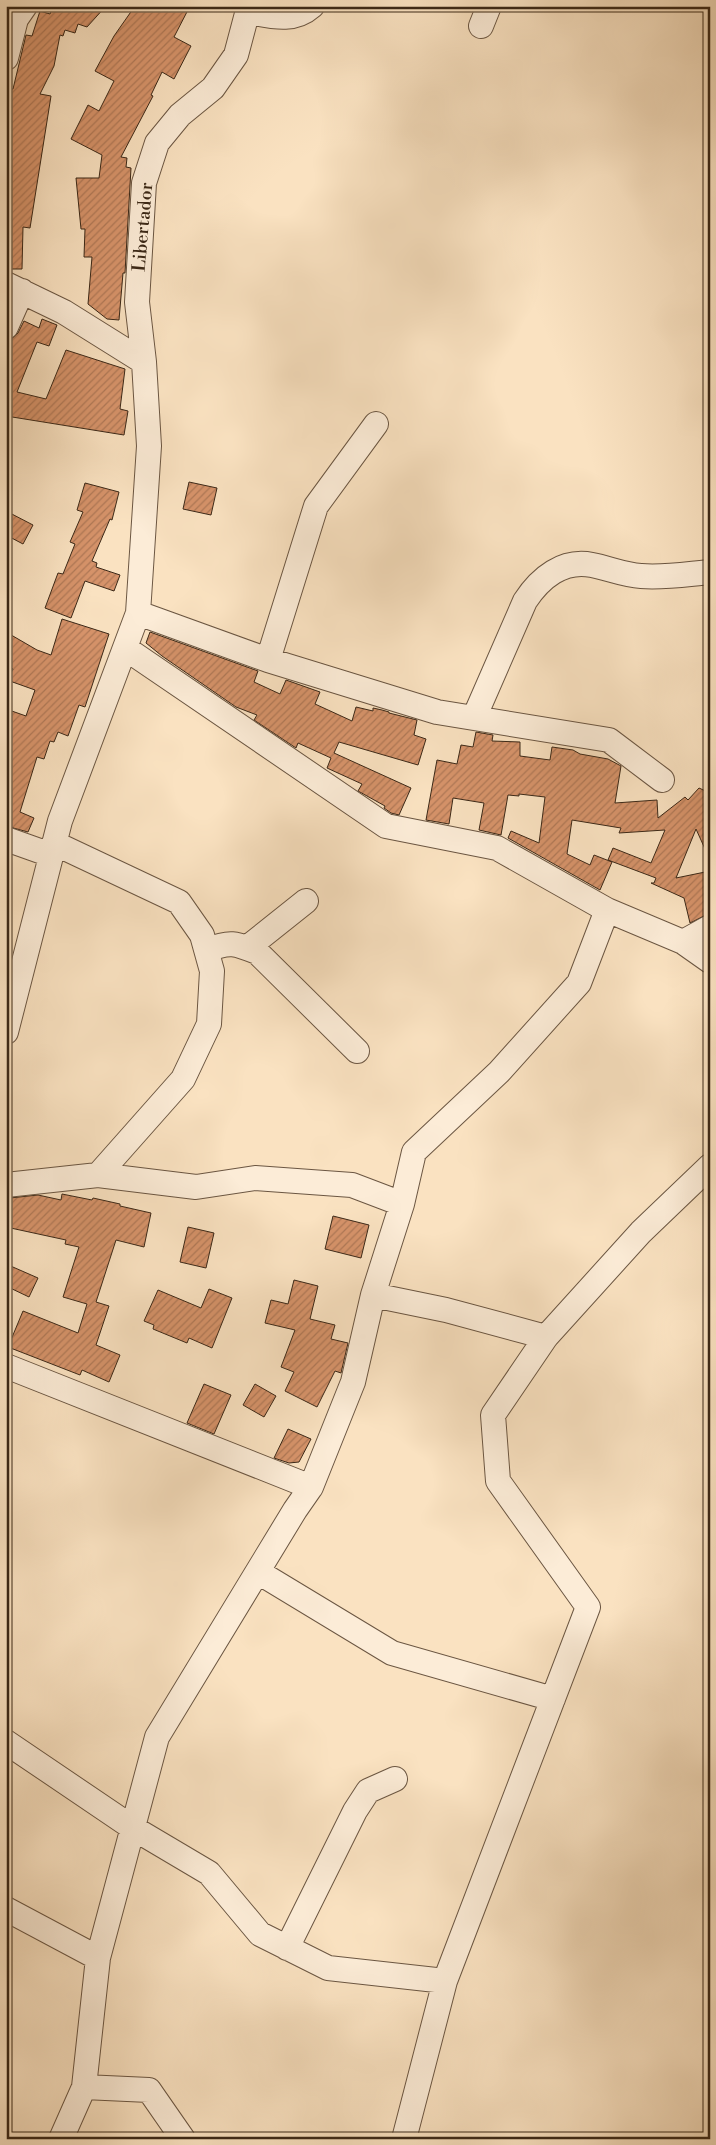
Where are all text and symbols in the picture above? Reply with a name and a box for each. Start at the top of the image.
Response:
street label: Libertador [128,181,158,273]

